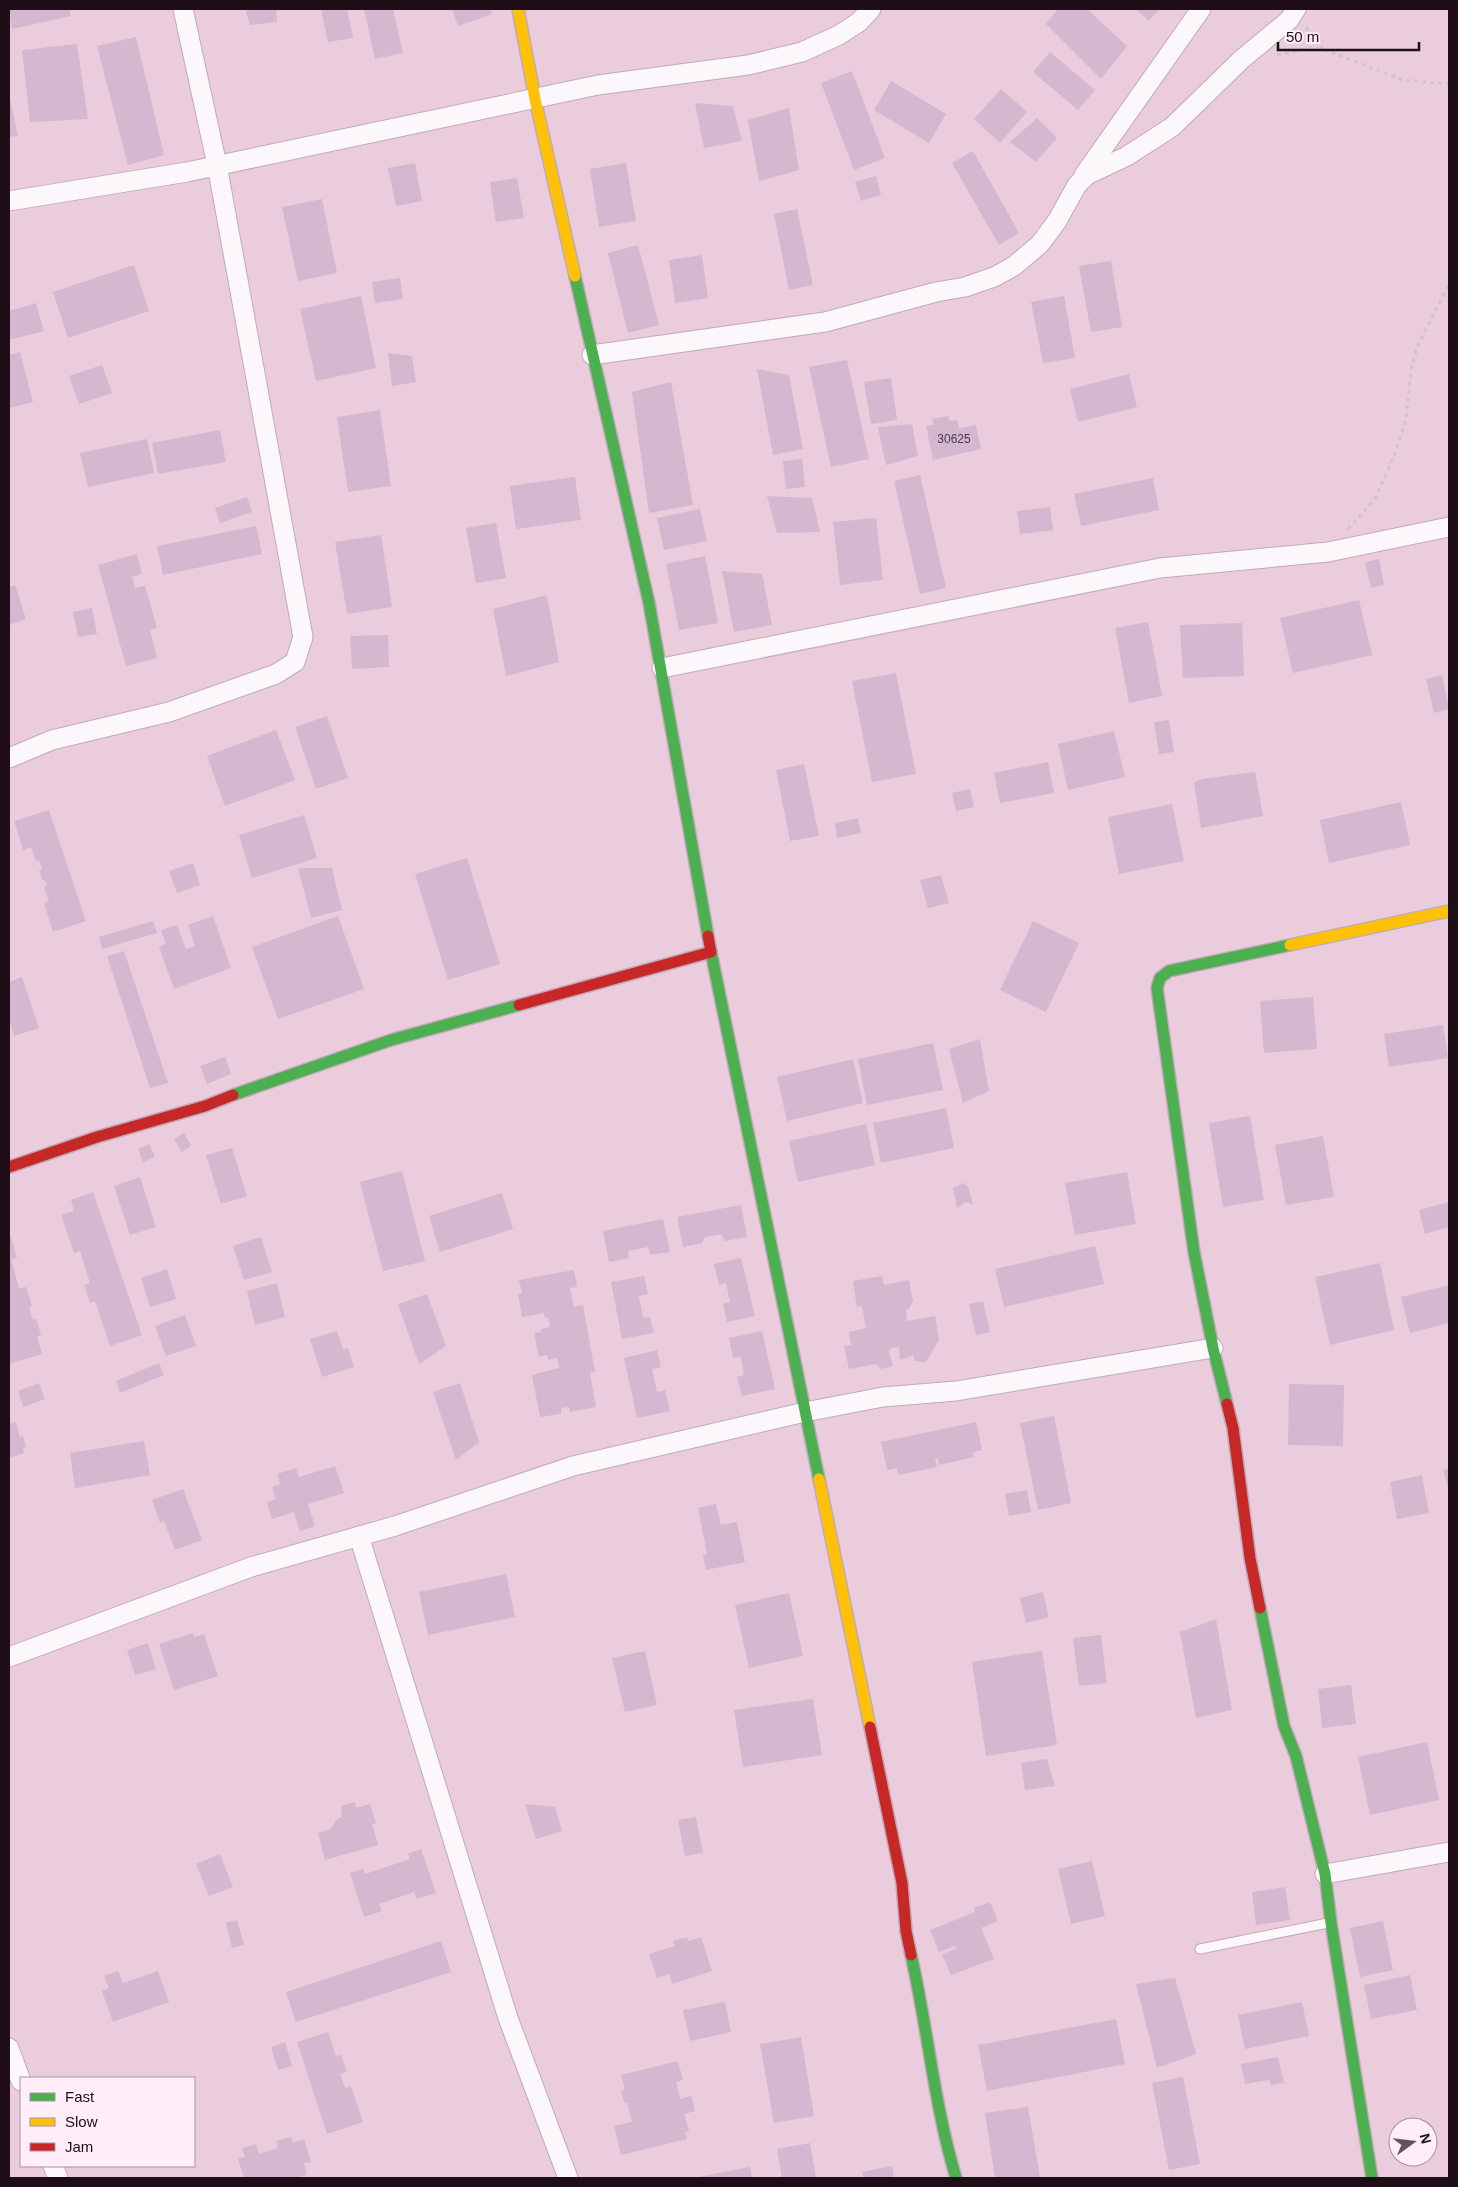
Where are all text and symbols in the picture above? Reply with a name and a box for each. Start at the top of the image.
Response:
scale bar [1278,20,1419,52]
text: 50 m [1286,28,1319,45]
house number: 30625 [937,432,971,446]
legend [20,2077,195,2167]
text: Fast [65,2088,95,2105]
text: Slow [65,2113,98,2130]
north arrow [1388,2117,1438,2167]
text: N [1417,2132,1435,2146]
text: Jam [65,2138,93,2155]

